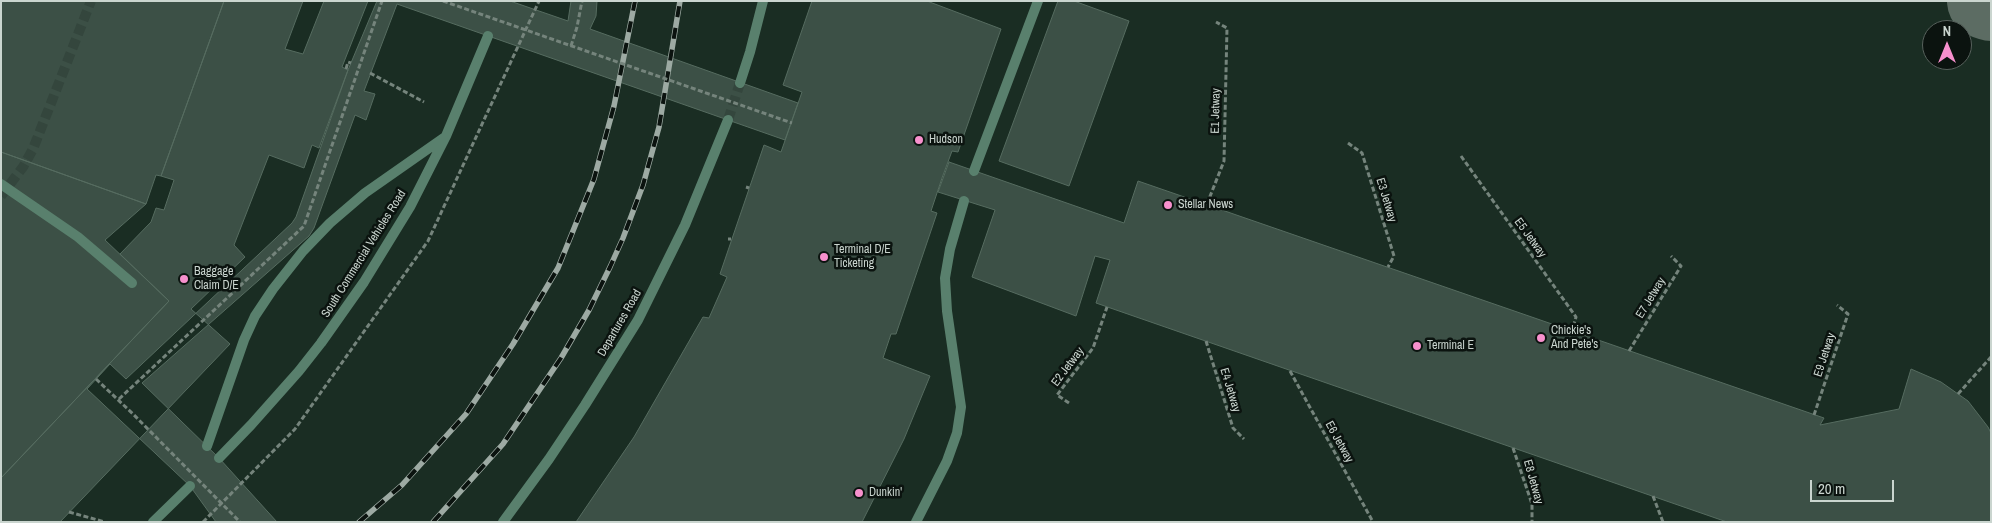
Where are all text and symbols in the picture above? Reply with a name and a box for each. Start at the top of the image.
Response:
north arrow [1922,20,1972,70]
text: N [1943,22,1951,40]
street label: E1 Jetway [1208,88,1224,134]
place label: Hudson [929,133,963,147]
marker: Hudson [913,134,925,146]
street label: E3 Jetway [1372,176,1400,224]
street label: South Commercial Vehicles Road [319,188,409,320]
place label: Stellar News [1178,198,1233,212]
marker: Stellar News [1162,199,1174,211]
street label: E5 Jetway [1511,215,1549,261]
place label: Terminal D/E Ticketing [834,243,891,271]
marker: Terminal D/E Ticketing [818,251,830,263]
place label: Baggage Claim D/E [194,265,239,293]
marker: Baggage Claim D/E [178,273,190,285]
street label: E7 Jetway [1633,275,1669,321]
street label: Departures Road [595,287,645,359]
place label: Chickie's And Pete's [1551,324,1598,352]
street label: E9 Jetway [1811,331,1839,379]
marker: Chickie's And Pete's [1535,332,1547,344]
place label: Terminal E [1427,339,1474,353]
marker: Terminal E [1411,340,1423,352]
street label: E2 Jetway [1049,345,1087,389]
street label: E4 Jetway [1216,366,1244,414]
street label: E6 Jetway [1322,419,1356,465]
street label: E8 Jetway [1520,458,1546,506]
scale bar [1812,470,1896,502]
text: 20 m [1818,478,1845,499]
place label: Dunkin' [869,486,902,500]
marker: Dunkin' [853,487,865,499]

